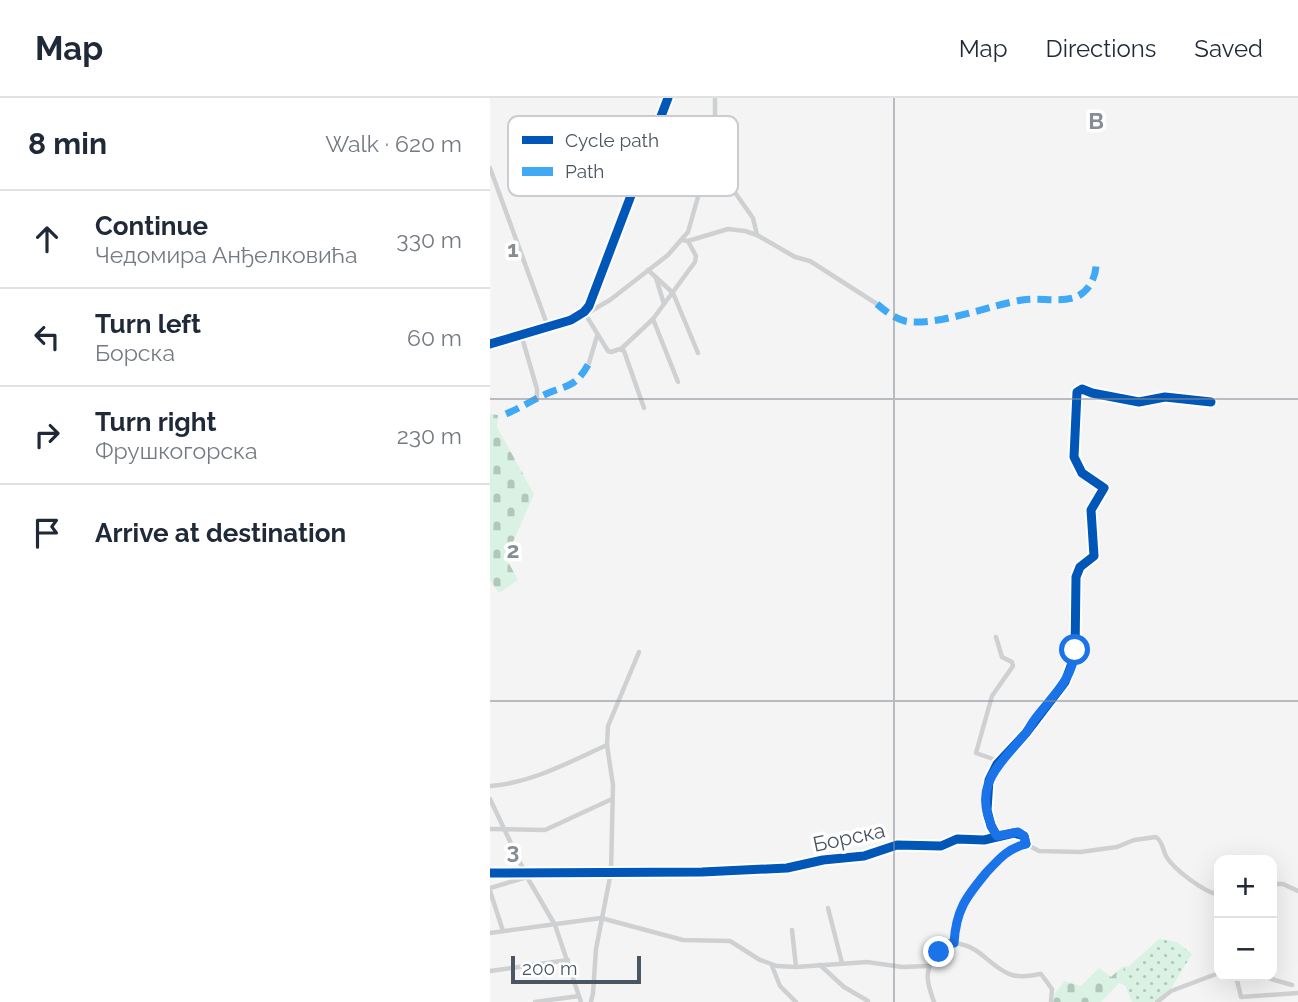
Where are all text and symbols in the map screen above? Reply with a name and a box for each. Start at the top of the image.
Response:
text: Map [35,29,103,68]
text: Map [959,34,1008,63]
text: Directions [1046,34,1156,63]
text: Saved [1194,34,1263,63]
text: B [1088,107,1104,134]
legend [508,116,738,196]
text: 8 min [28,126,107,161]
text: Cycle path [565,129,659,151]
text: Walk · 620 m [325,130,462,157]
text: Path [565,160,604,182]
text: Continue [95,211,208,241]
icon: ahead [28,220,66,258]
text: 330 m [396,226,462,253]
text: 1 [507,235,519,262]
text: Чедомира Анђелковића [95,241,358,268]
text: Turn left [95,309,201,339]
icon: left [28,318,66,356]
text: 60 m [407,324,462,351]
text: Борска [95,339,175,366]
text: Turn right [95,407,216,437]
icon: right [28,416,66,454]
text: 230 m [397,422,462,449]
text: Фрушкогорска [95,437,257,464]
icon: arrive [28,514,66,552]
text: Arrive at destination [95,518,346,548]
text: 2 [507,536,519,563]
route start [1059,634,1090,665]
street label: Борска [811,817,887,857]
text: 3 [507,837,519,864]
map controls [1214,855,1277,981]
button: + [1214,855,1277,918]
button: − [1214,918,1277,981]
route end [923,936,954,967]
scale bar [511,953,640,985]
text: 200 m [522,957,577,979]

